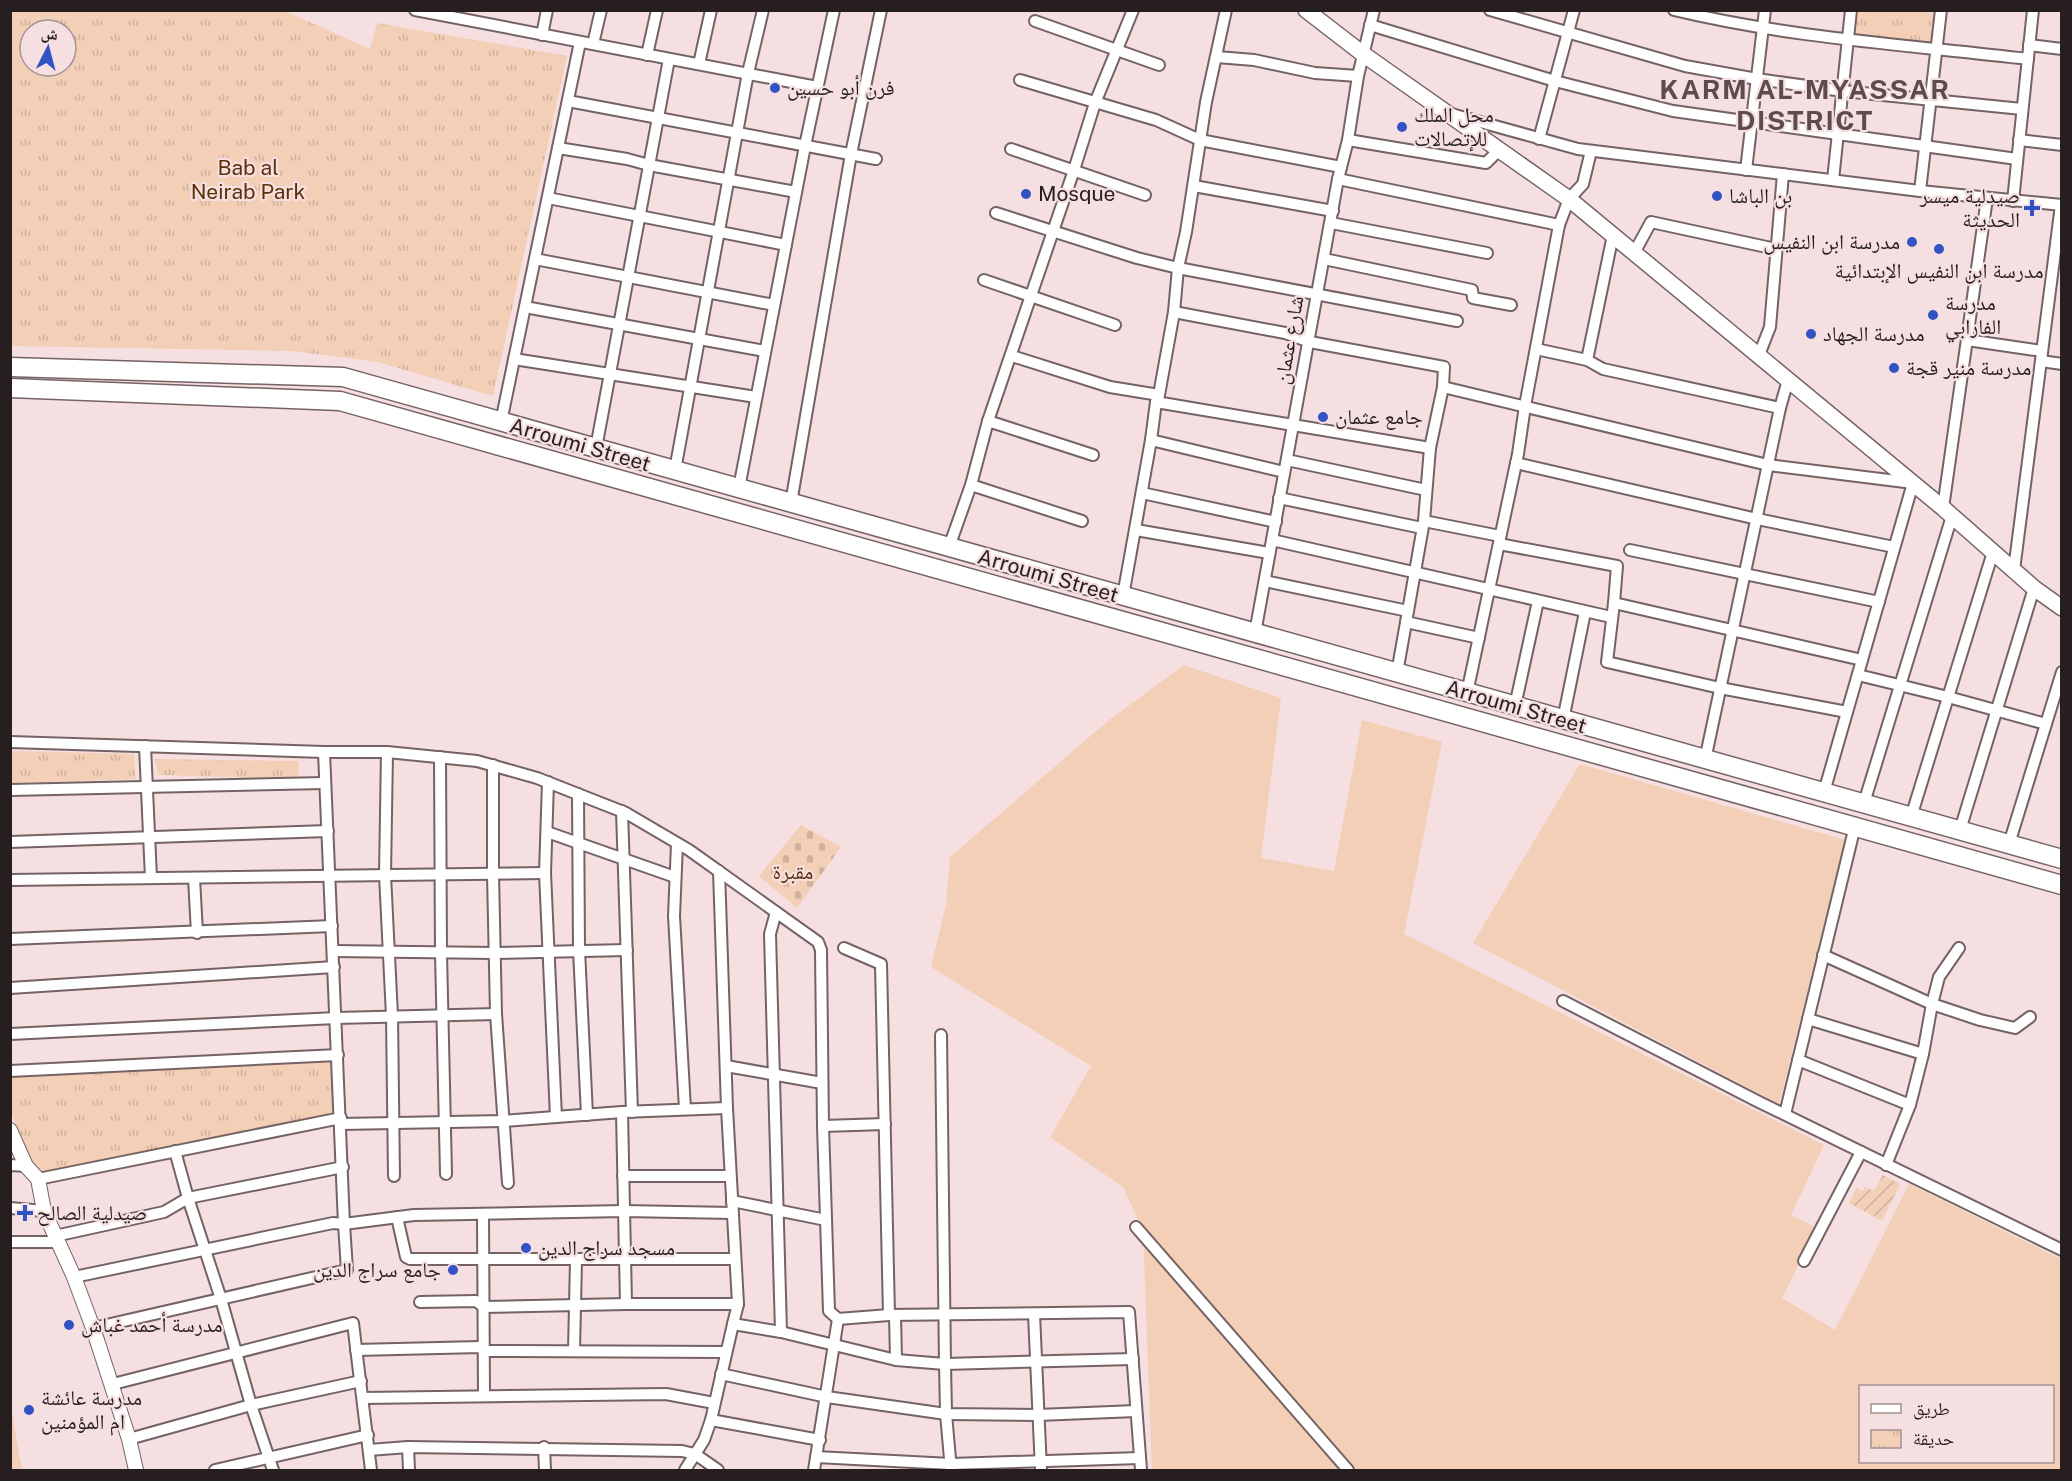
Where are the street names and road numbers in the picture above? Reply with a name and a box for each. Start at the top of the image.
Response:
street label: شارع عثمان [1268,294,1310,386]
street label: Arroumi Street [507,413,653,477]
street label: Arroumi Street [975,544,1121,608]
street label: Arroumi Street [1443,675,1589,739]

